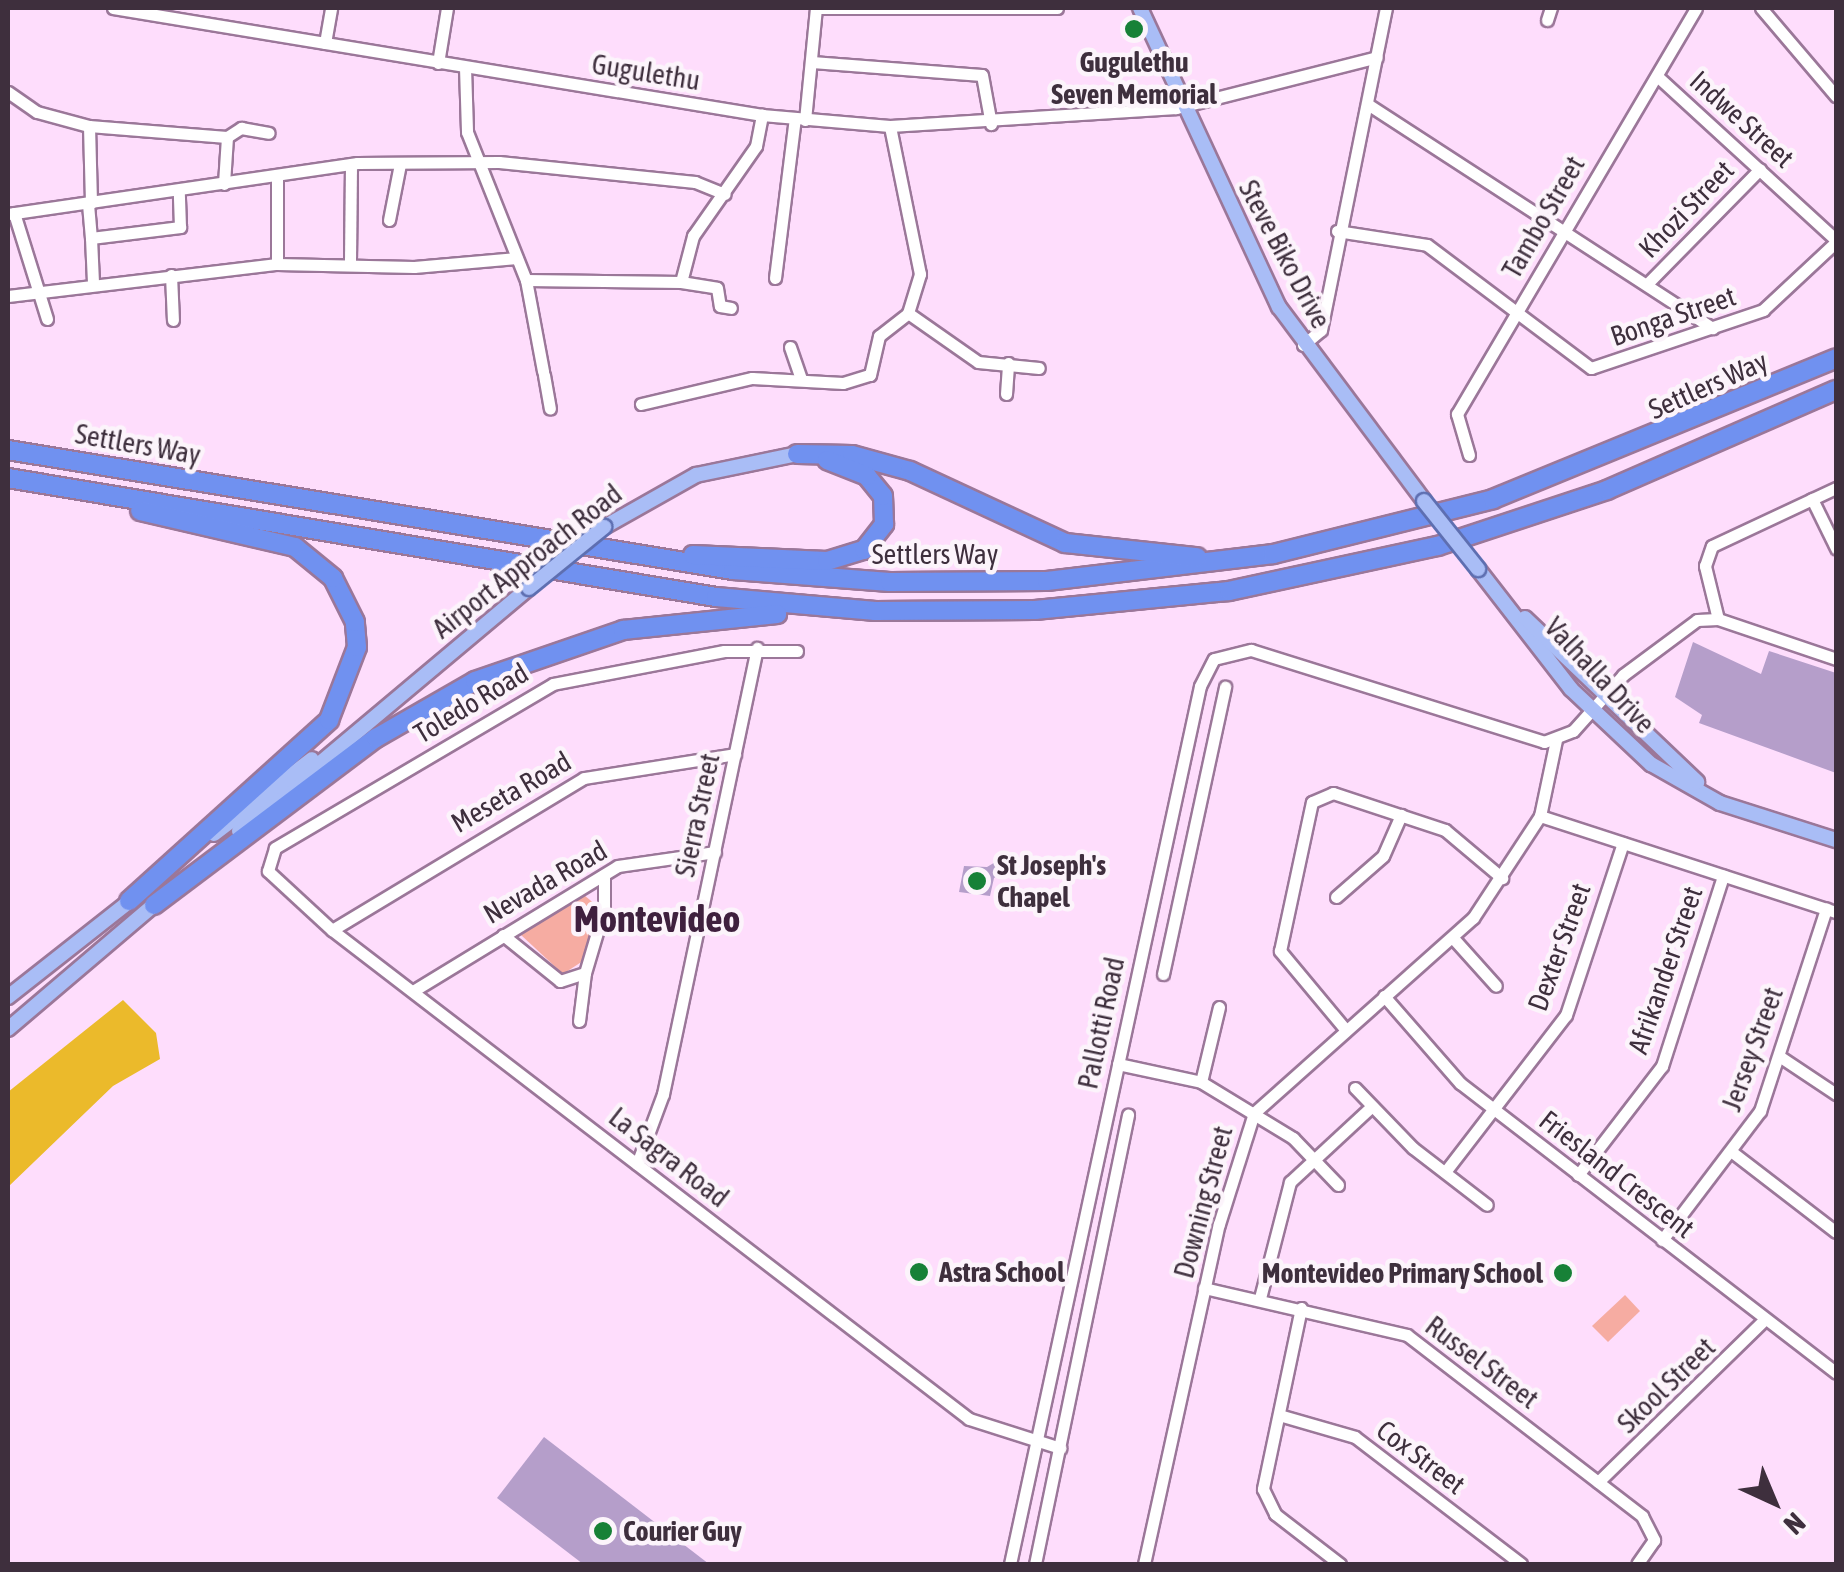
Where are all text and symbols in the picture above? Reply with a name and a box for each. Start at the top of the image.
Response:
marker: Gugulethu Seven Memorial [1123,18,1145,40]
place label: Gugulethu Seven Memorial [1051,45,1217,111]
street label: Gugulethu [590,47,702,97]
street label: Indwe Street [1683,64,1801,174]
street label: Tambo Street [1495,150,1591,284]
street label: Khozi Street [1632,153,1740,265]
street label: Steve Biko Drive [1232,174,1338,334]
street label: Bonga Street [1606,279,1740,353]
street label: Settlers Way [1643,344,1773,426]
street label: Settlers Way [73,416,203,472]
street label: Airport Approach Road [426,477,628,645]
street label: Settlers Way [872,537,998,571]
street label: Valhalla Drive [1538,610,1662,740]
street label: Toledo Road [408,656,534,750]
street label: Meseta Road [445,744,577,840]
street label: Sierra Street [668,750,726,880]
street label: Nevada Road [477,833,613,931]
place label: St Joseph's Chapel [997,848,1106,914]
marker: St Joseph's Chapel [966,870,988,892]
street label: Dexter Street [1520,879,1598,1015]
street label: Afrikander Street [1621,882,1709,1058]
district label: Montevideo [574,896,740,942]
street label: Pallotti Road [1071,954,1131,1092]
street label: Jersey Street [1714,983,1790,1115]
street label: La Sagra Road [603,1100,735,1214]
street label: Friesland Crescent [1533,1103,1701,1245]
street label: Downing Street [1167,1122,1239,1282]
place label: Astra School [939,1255,1065,1289]
place label: Montevideo Primary School [1262,1256,1543,1290]
marker: Astra School [908,1261,930,1283]
marker: Montevideo Primary School [1552,1262,1574,1284]
street label: Russel Street [1419,1309,1545,1415]
street label: Skool Street [1610,1330,1722,1440]
street label: Cox Street [1370,1413,1472,1501]
north arrow [1724,1452,1824,1552]
text: N [1778,1506,1812,1541]
place label: Courier Guy [623,1514,742,1548]
marker: Courier Guy [592,1520,614,1542]

